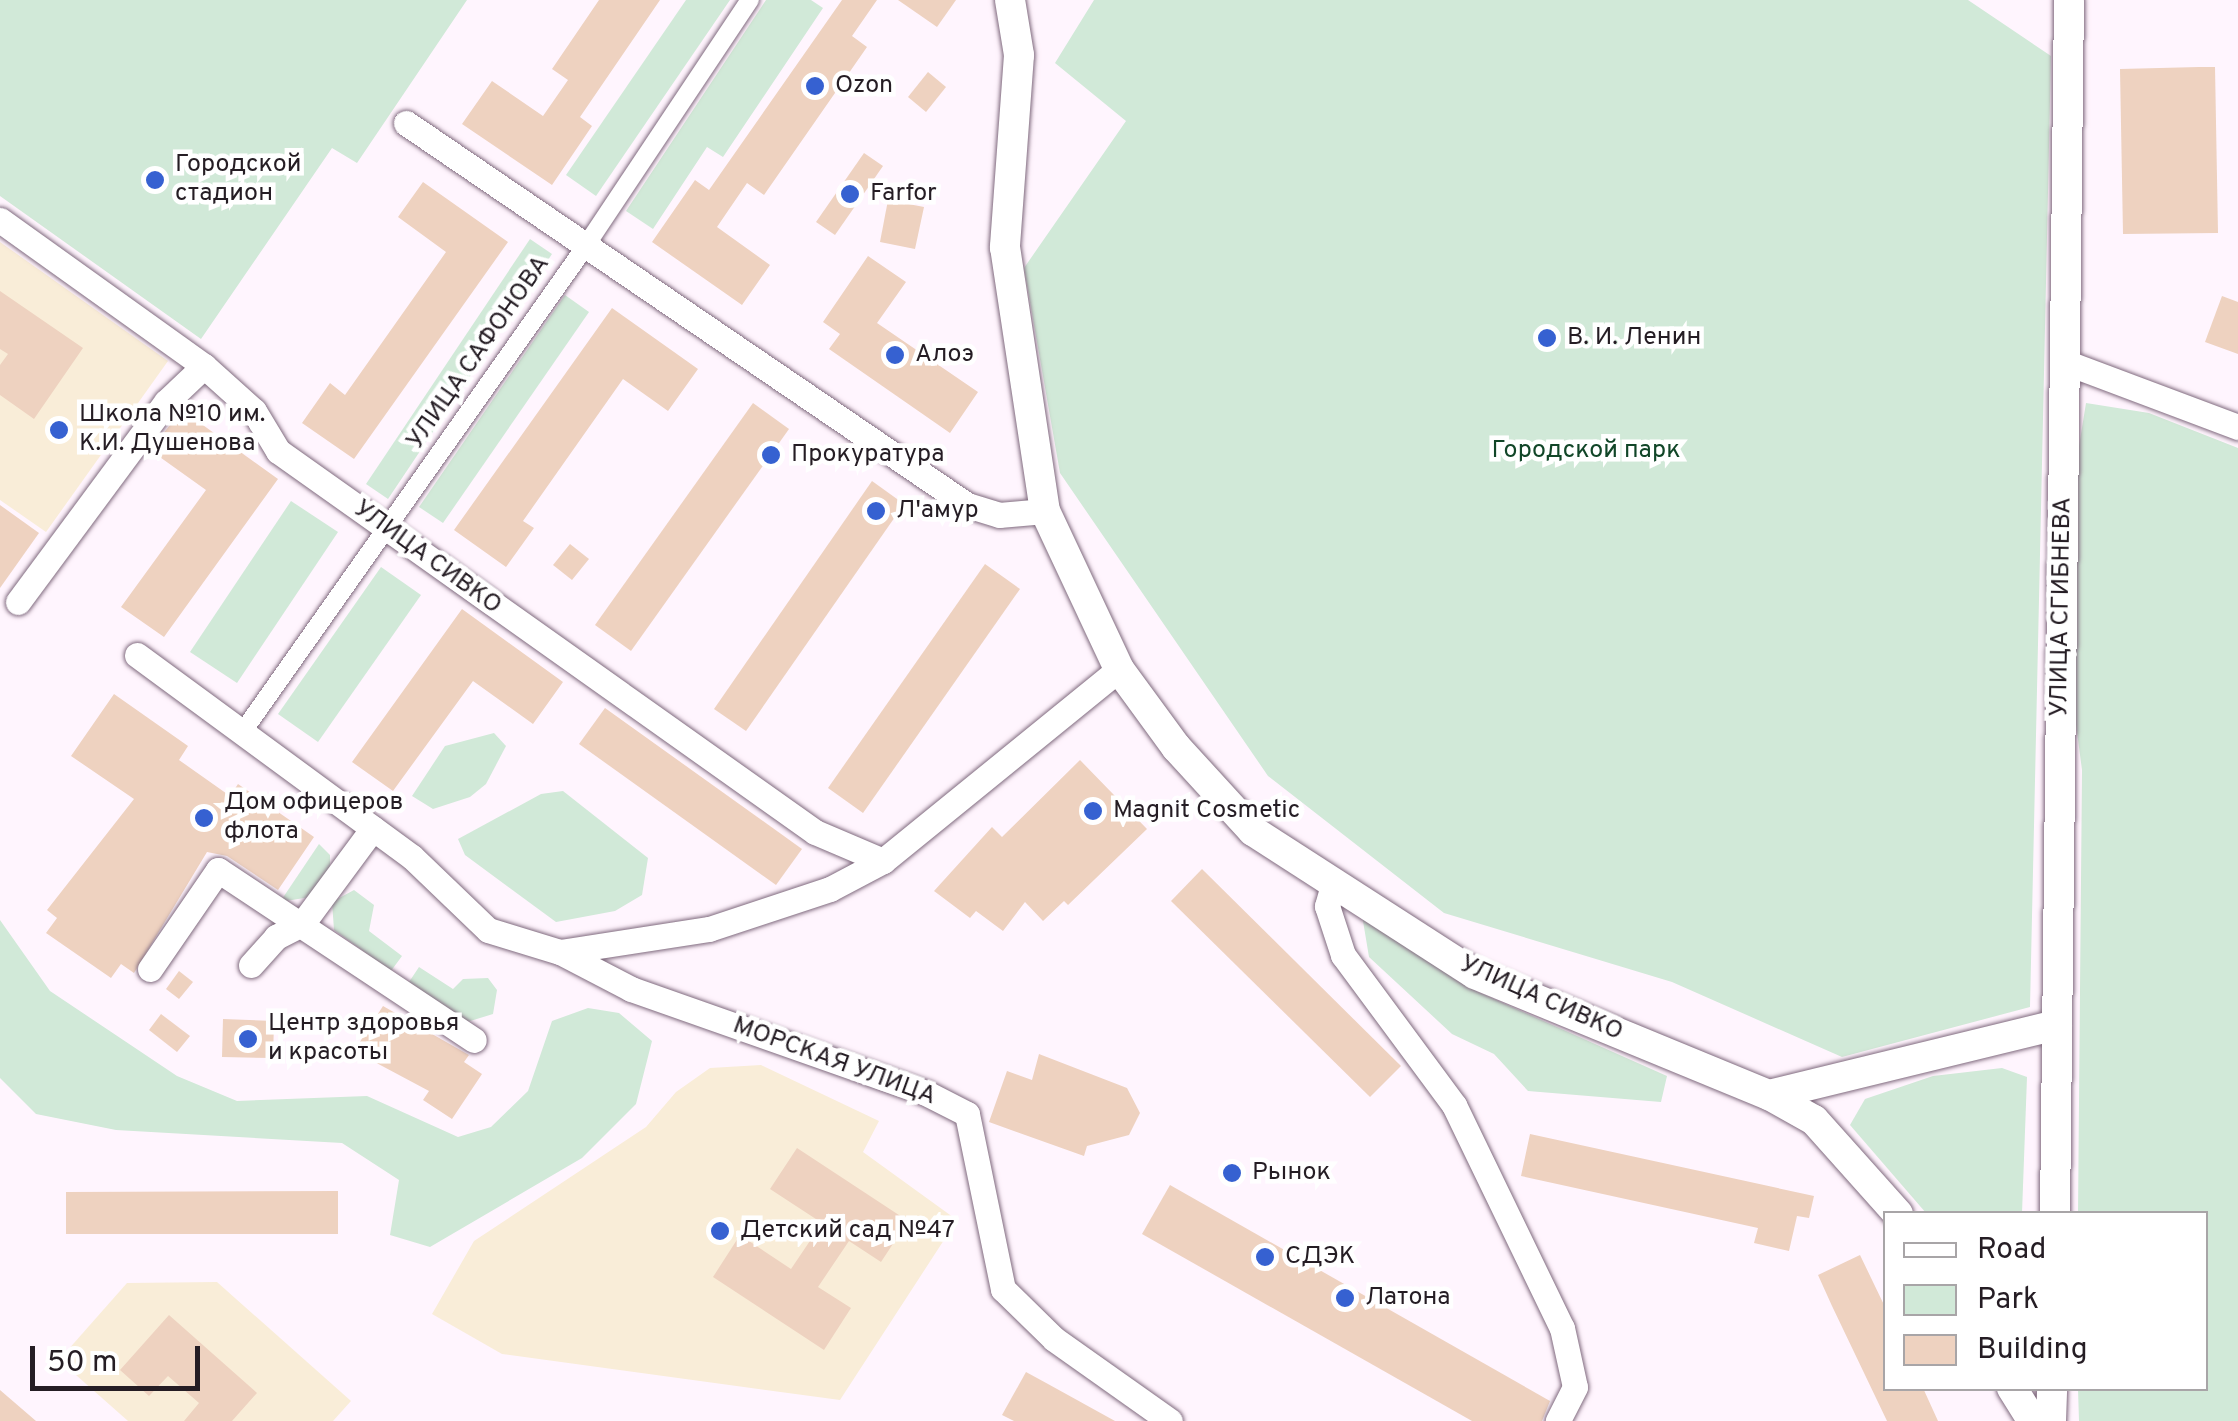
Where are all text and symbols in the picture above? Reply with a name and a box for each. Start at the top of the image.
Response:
place label: Ozon [835,71,893,101]
marker: Ozon [804,75,826,97]
place label: Городской стадион [175,151,301,210]
marker: Городской стадион [144,169,166,191]
place label: Farfor [870,179,937,209]
marker: Farfor [839,183,861,205]
street label: УЛИЦА САФОНОВА [401,250,557,456]
place label: В. И. Ленин [1567,323,1701,353]
marker: В. И. Ленин [1536,327,1558,349]
place label: Алоэ [915,340,974,370]
marker: Алоэ [884,344,906,366]
place label: Школа №10 им. К.И. Душенова [79,401,265,460]
marker: Школа №10 им. К.И. Душенова [48,419,70,441]
park label: Городской парк [1492,436,1680,466]
place label: Прокуратура [791,440,945,470]
marker: Прокуратура [760,444,782,466]
street label: УЛИЦА СИВКО [347,494,507,622]
place label: Л'амур [896,496,979,526]
street label: УЛИЦА СГИБНЕВА [2045,496,2079,718]
marker: Л'амур [865,500,887,522]
place label: Дом офицеров флота [224,789,404,848]
place label: Magnit Cosmetic [1113,796,1300,826]
marker: Magnit Cosmetic [1082,800,1104,822]
marker: Дом офицеров флота [193,807,215,829]
street label: УЛИЦА СИВКО [1454,949,1628,1049]
place label: Центр здоровья и красоты [268,1010,459,1069]
street label: МОРСКАЯ УЛИЦА [728,1011,940,1113]
marker: Центр здоровья и красоты [237,1028,259,1050]
place label: Рынок [1252,1158,1331,1188]
marker: Рынок [1221,1162,1243,1184]
legend [1883,1211,2208,1391]
place label: Детский сад №47 [740,1216,955,1246]
marker: Детский сад №47 [709,1220,731,1242]
text: Road [1977,1232,2046,1269]
place label: СДЭК [1285,1242,1355,1272]
marker: СДЭК [1254,1246,1276,1268]
text: Park [1977,1282,2039,1319]
place label: Латона [1365,1283,1451,1313]
marker: Латона [1334,1287,1356,1309]
scale bar [35,1326,205,1388]
text: Building [1977,1332,2088,1369]
text: 50 m [47,1345,117,1382]

